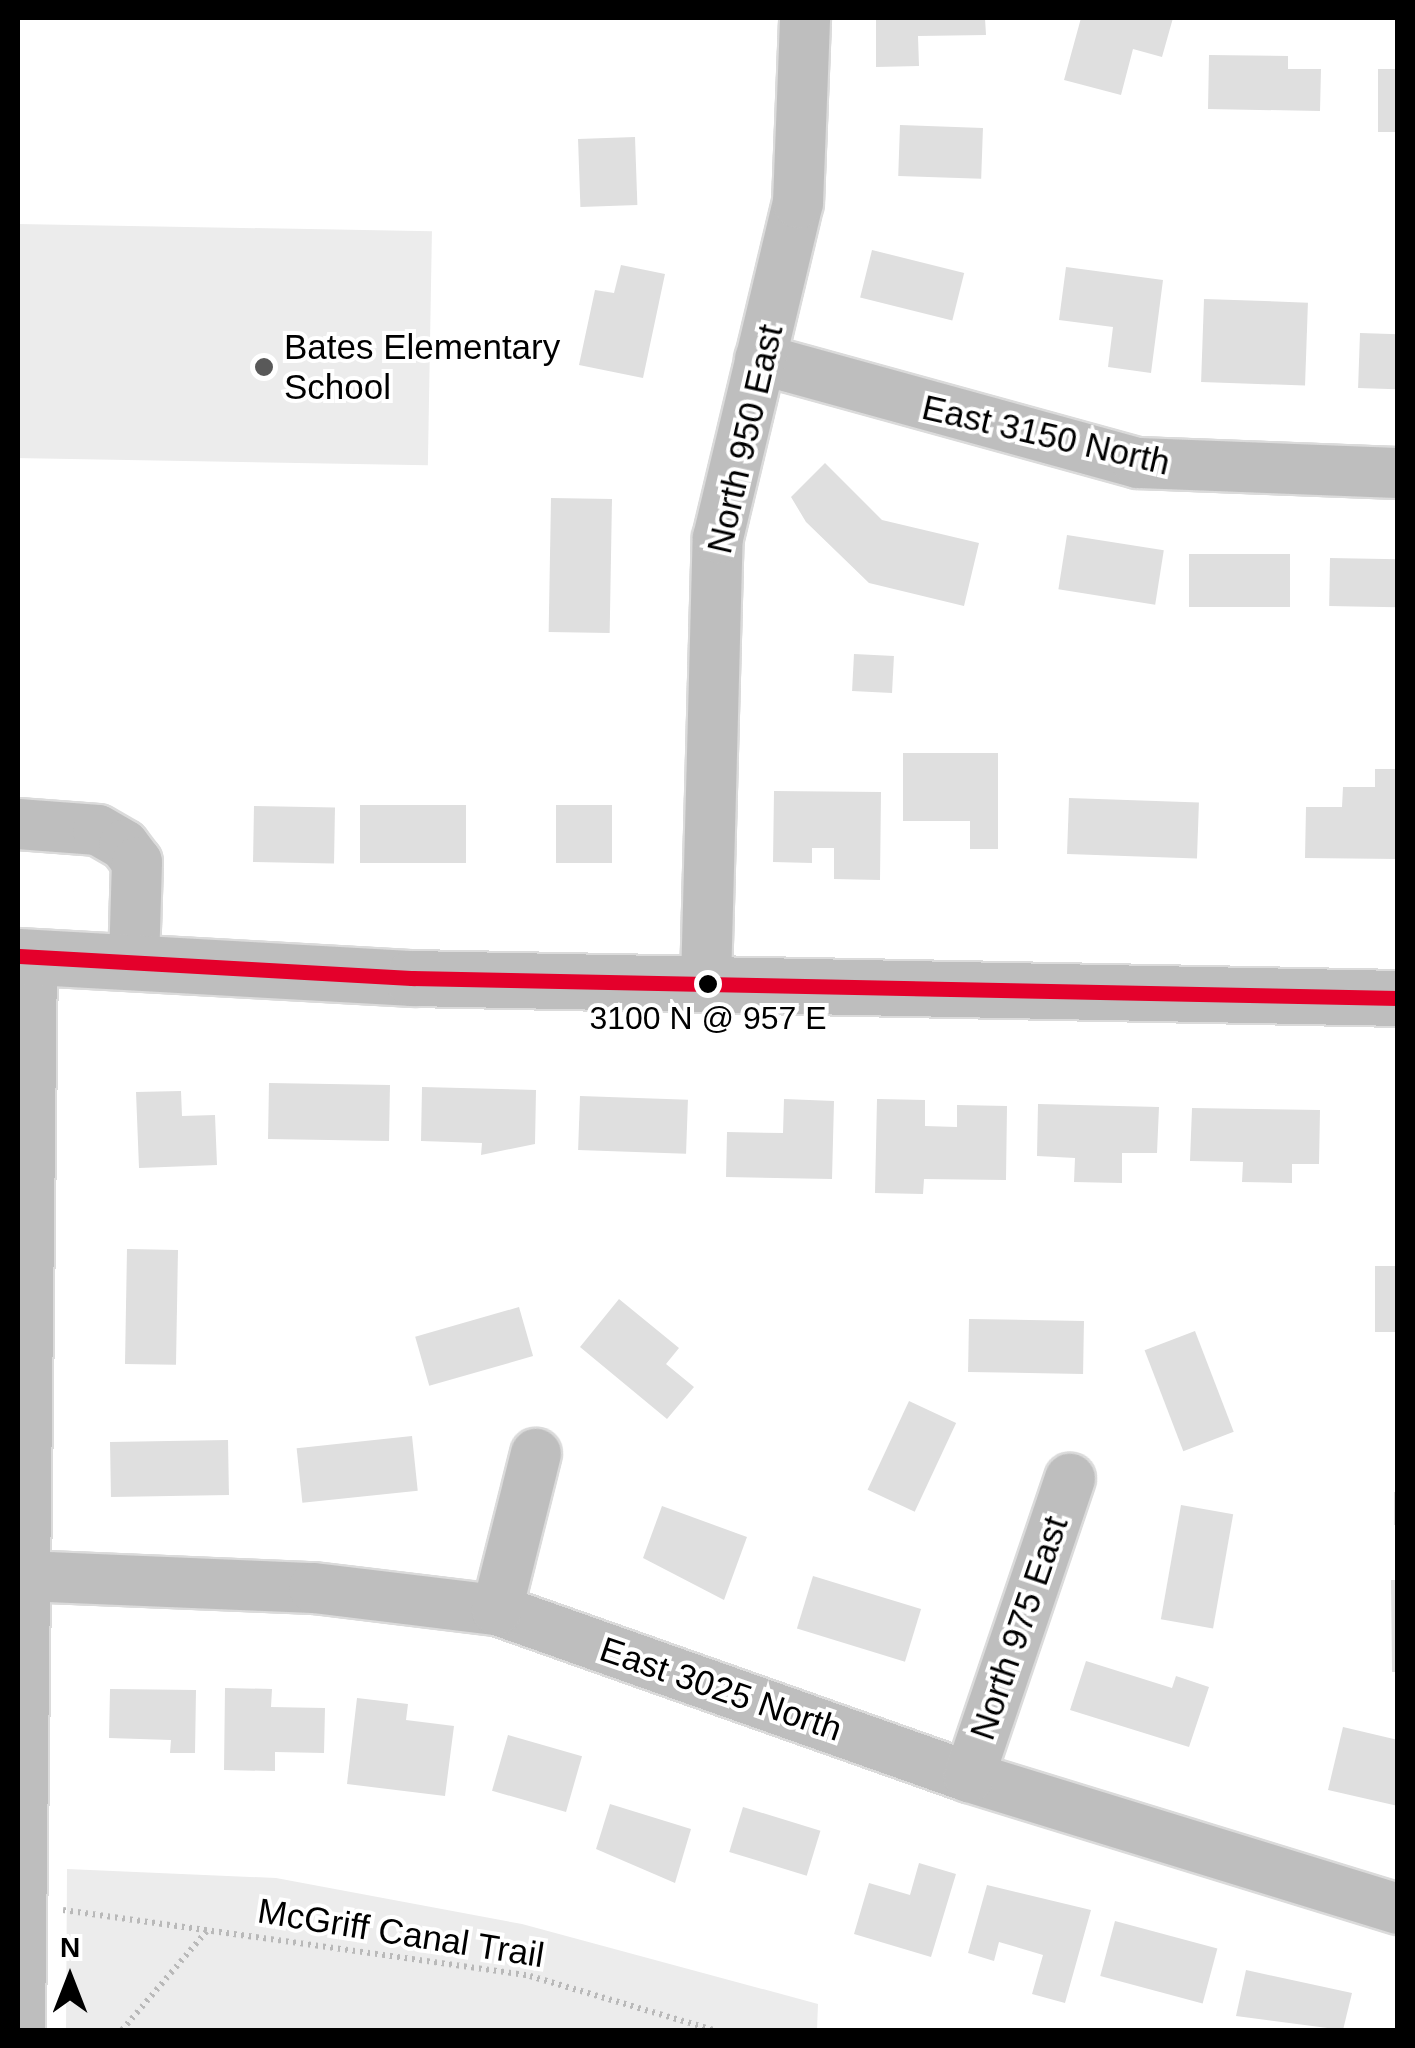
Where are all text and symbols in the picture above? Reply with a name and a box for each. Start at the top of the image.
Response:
street label: North 950 East [698,321,792,557]
place label: Bates Elementary School [284,326,560,408]
marker: Bates Elementary School [253,356,275,378]
street label: East 3150 North [918,386,1174,484]
marker: 3100 N @ 957 E [698,974,718,994]
place label: 3100 N @ 957 E [589,999,827,1037]
street label: North 975 East [961,1511,1077,1745]
street label: East 3025 North [595,1628,847,1750]
street label: McGriff Canal Trail [255,1890,547,1976]
north arrow [20,1928,120,2028]
text: N [60,1932,80,1963]

